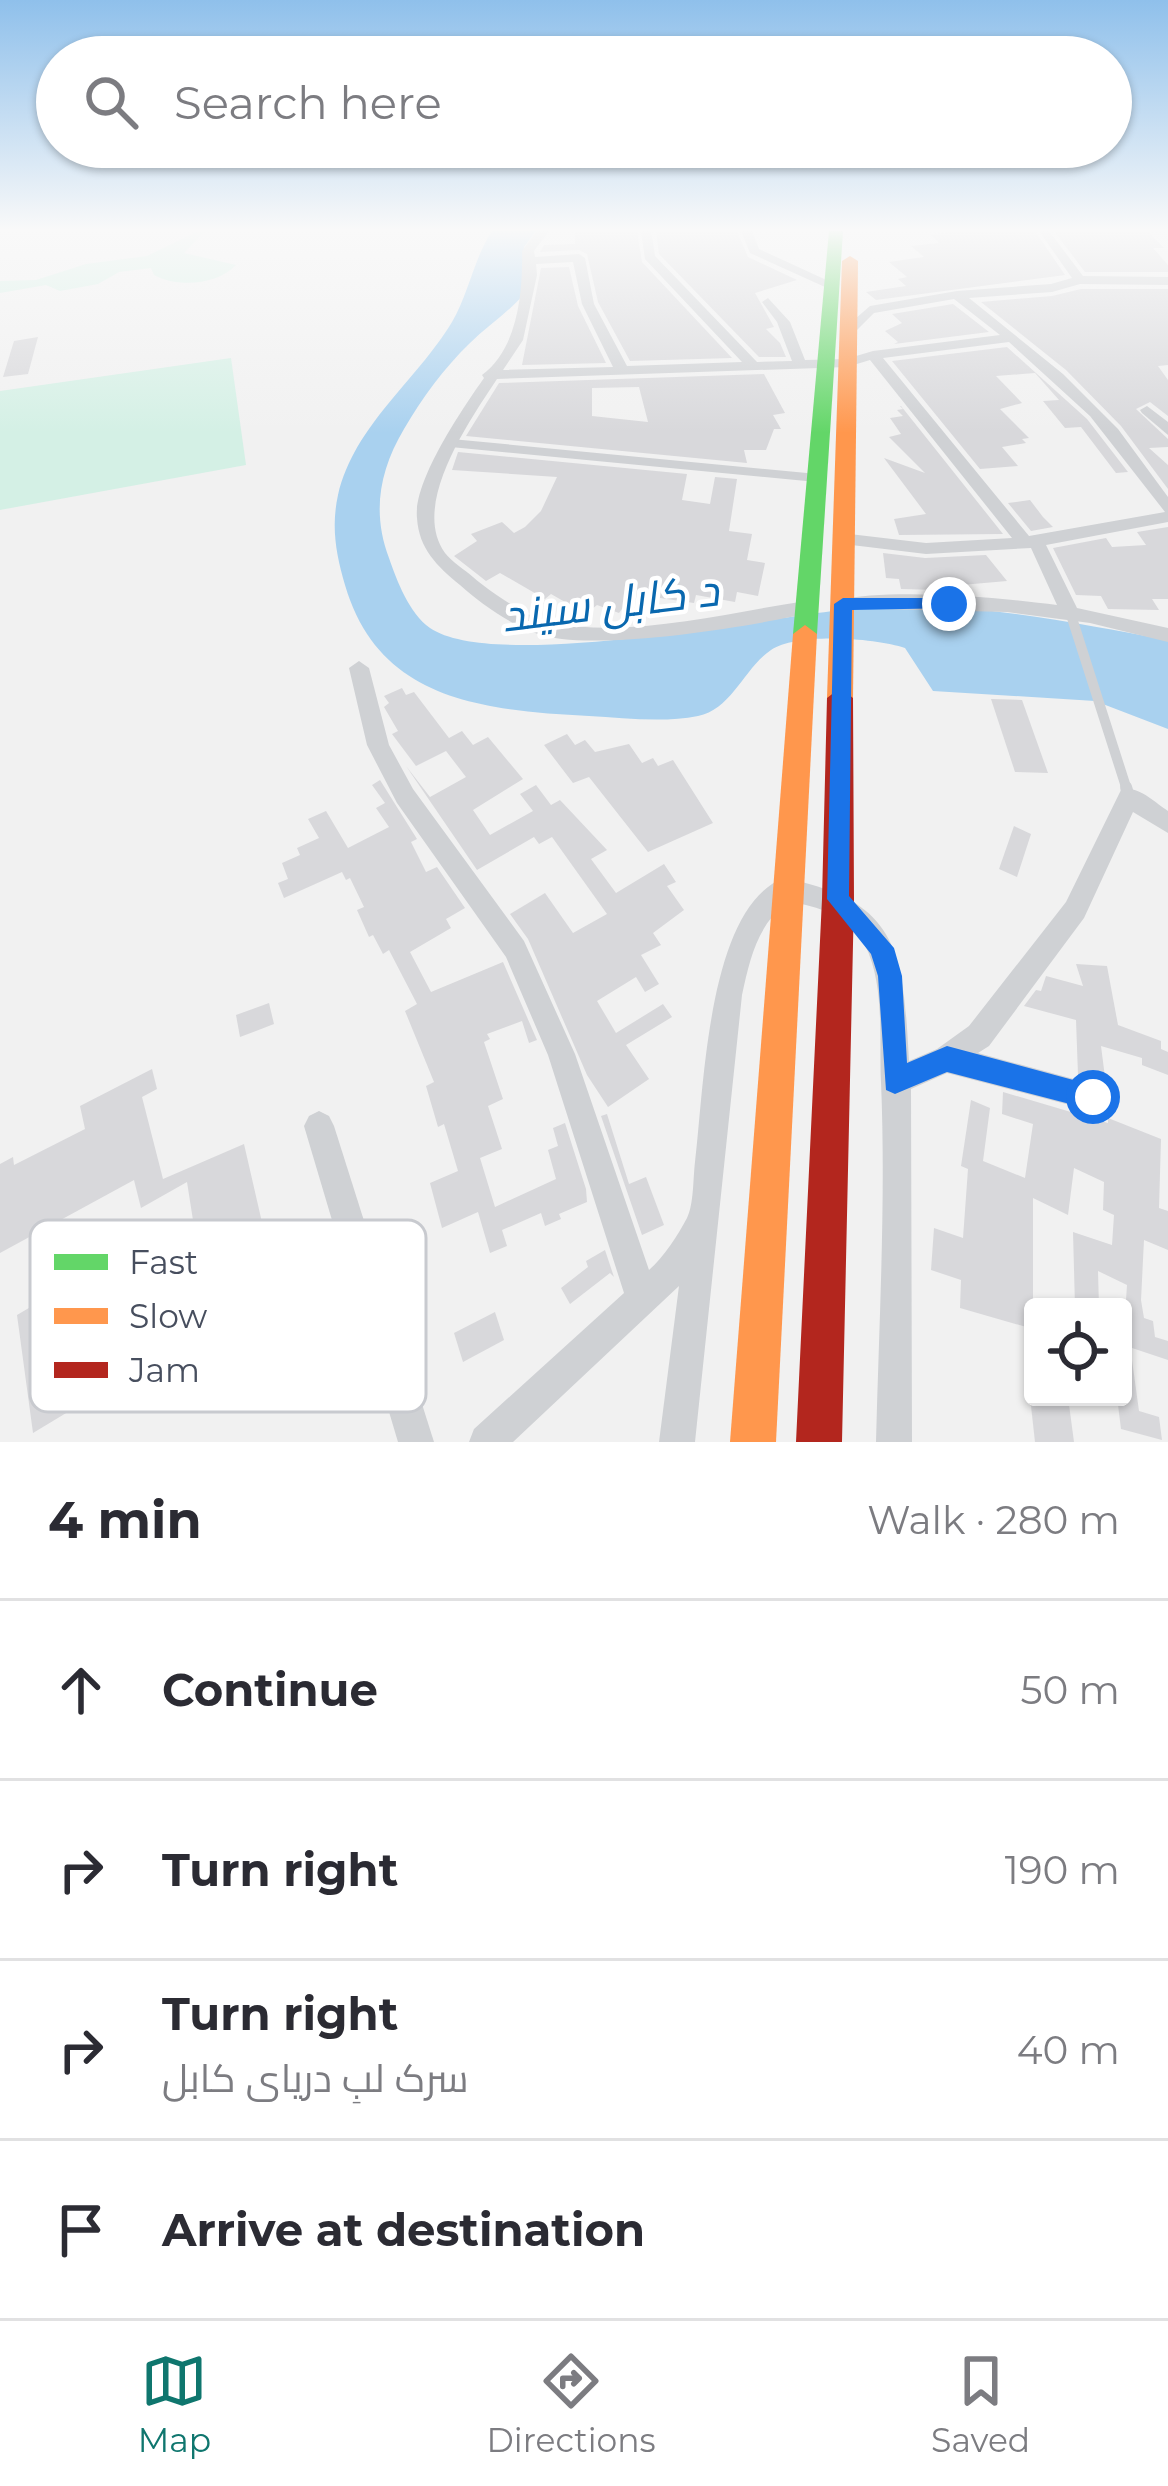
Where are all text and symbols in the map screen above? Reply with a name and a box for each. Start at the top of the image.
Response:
search box [36,36,1132,168]
icon: search [78,69,144,135]
text: Search here [174,75,442,130]
water label: د کابل سيند [498,561,723,644]
route end [922,577,976,631]
route start [1066,1070,1120,1124]
legend [30,1220,426,1412]
text: Fast [129,1242,198,1282]
text: Slow [129,1296,207,1336]
map controls [1024,1298,1132,1406]
button: locate [1024,1298,1132,1406]
text: Jam [128,1350,200,1390]
text: 4 min [48,1489,202,1551]
text: Walk · 280 m [867,1496,1120,1544]
icon: ahead [48,1657,114,1723]
text: Continue [162,1662,378,1717]
text: 50 m [1021,1666,1120,1714]
icon: right [48,1837,114,1903]
text: Turn right [162,1842,398,1897]
text: 190 m [1005,1846,1120,1894]
text: Turn right [162,1986,398,2041]
icon: right [48,2017,114,2083]
text: 40 m [1017,2026,1120,2074]
text: سرک لبِ دریای کابل [162,2054,469,2102]
icon: arrive [48,2197,114,2263]
text: Arrive at destination [162,2202,645,2257]
tab: Map [138,2348,211,2460]
tab: Directions [487,2348,656,2460]
tab: Saved [931,2348,1030,2460]

